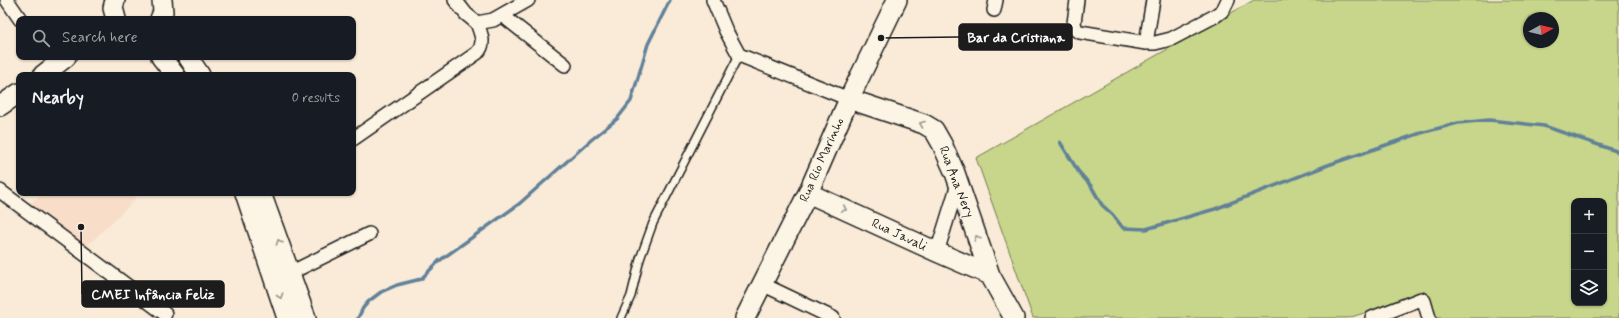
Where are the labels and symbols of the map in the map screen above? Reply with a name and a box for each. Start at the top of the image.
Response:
north arrow [1523,12,1559,48]
callout: Bar da Cristiana [959,24,1072,50]
text: Bar da Cristiana [967,29,1065,47]
street label: Rua Rio Marinho [796,115,848,205]
one-way arrow [918,120,925,128]
street label: Rua Ana Nery [935,144,977,220]
one-way arrow [839,204,847,212]
street label: Rua Javali [869,215,930,255]
one-way arrow [974,234,982,241]
one-way arrow [275,238,283,245]
callout: CMEI Infância Feliz [82,281,224,307]
text: CMEI Infância Feliz [91,286,215,304]
one-way arrow [275,293,284,300]

